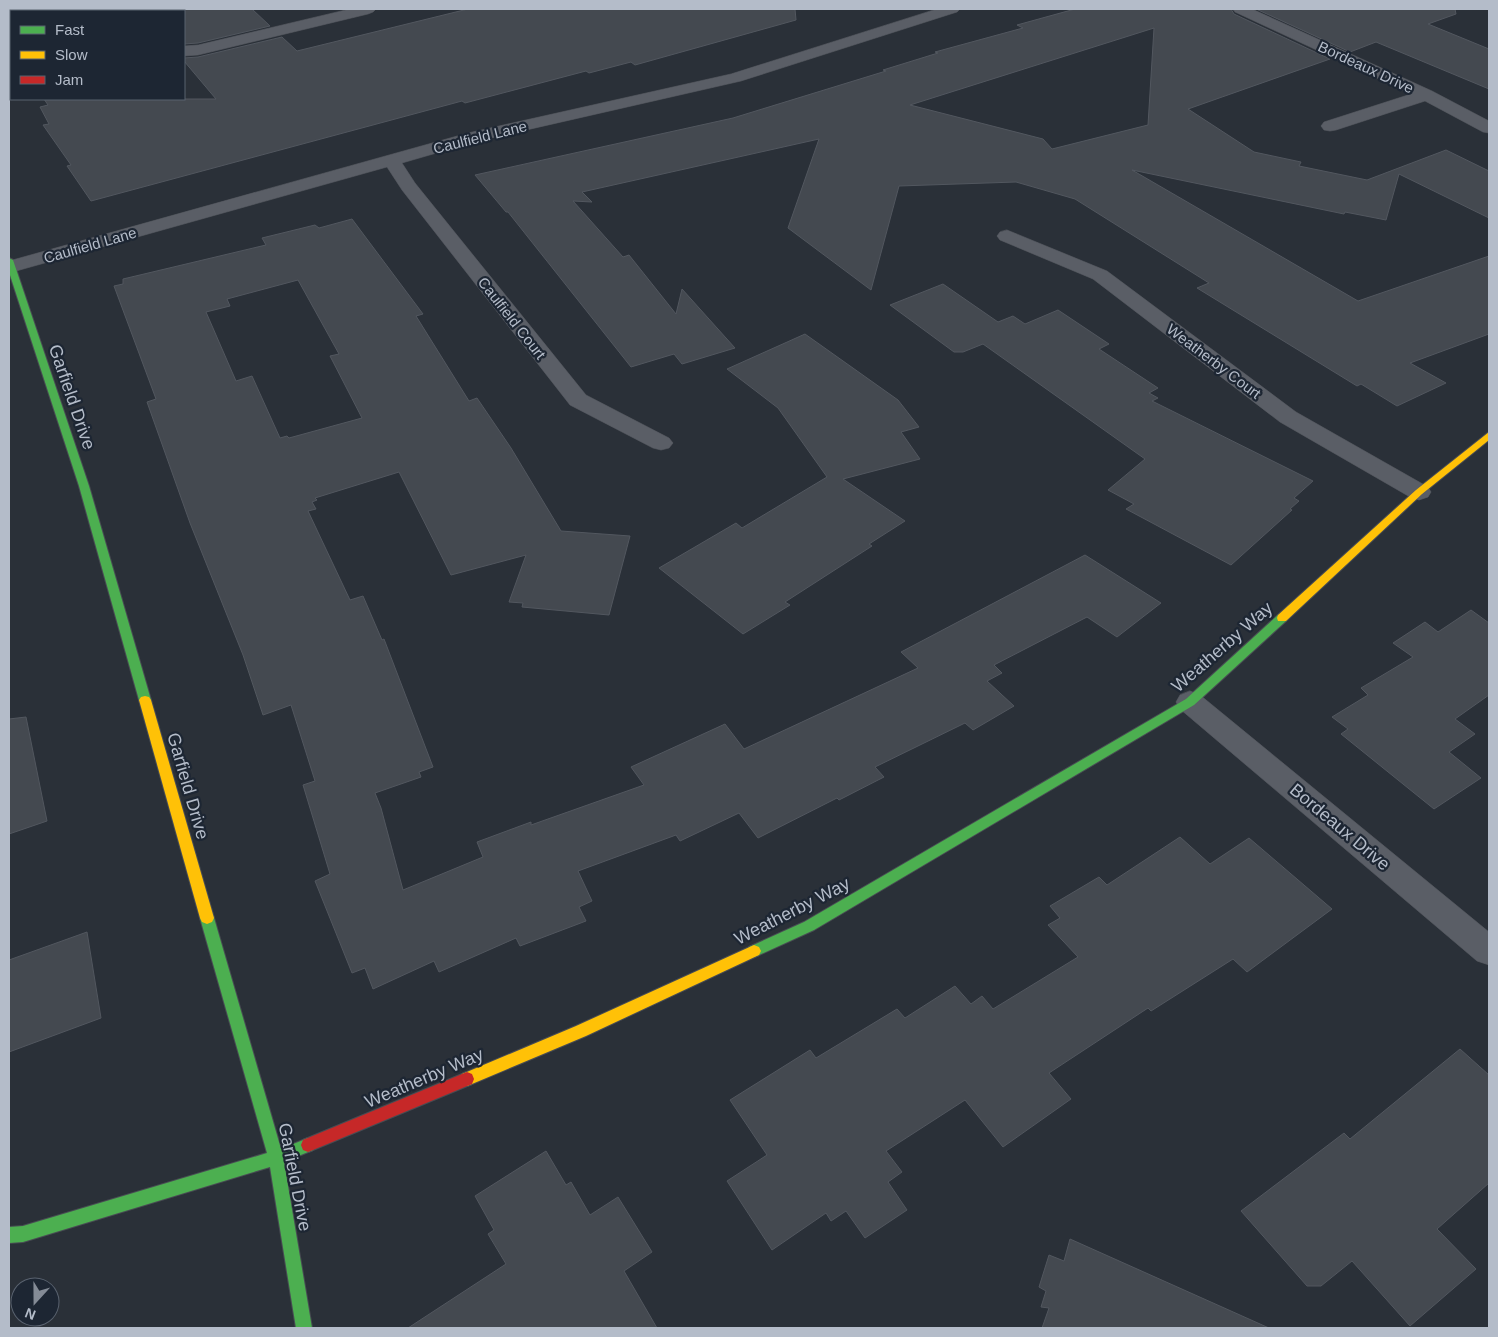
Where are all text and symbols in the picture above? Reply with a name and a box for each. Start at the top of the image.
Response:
legend [10,10,185,100]
text: Fast [55,21,85,38]
street label: Bordeaux Drive [1316,37,1416,97]
text: Slow [55,46,88,63]
text: Jam [55,71,83,88]
street label: Caulfield Lane [431,117,529,157]
street label: Caulfield Lane [42,224,138,266]
street label: Caulfield Court [475,274,550,363]
street label: Weatherby Court [1164,320,1265,402]
street label: Garfield Drive [45,342,99,452]
street label: Weatherby Way [1167,598,1277,696]
street label: Garfield Drive [163,730,213,842]
street label: Bordeaux Drive [1286,779,1394,875]
street label: Weatherby Way [731,873,853,949]
street label: Weatherby Way [362,1044,486,1112]
street label: Garfield Drive [275,1121,315,1233]
north arrow [10,1277,60,1327]
text: N [23,1305,38,1323]

